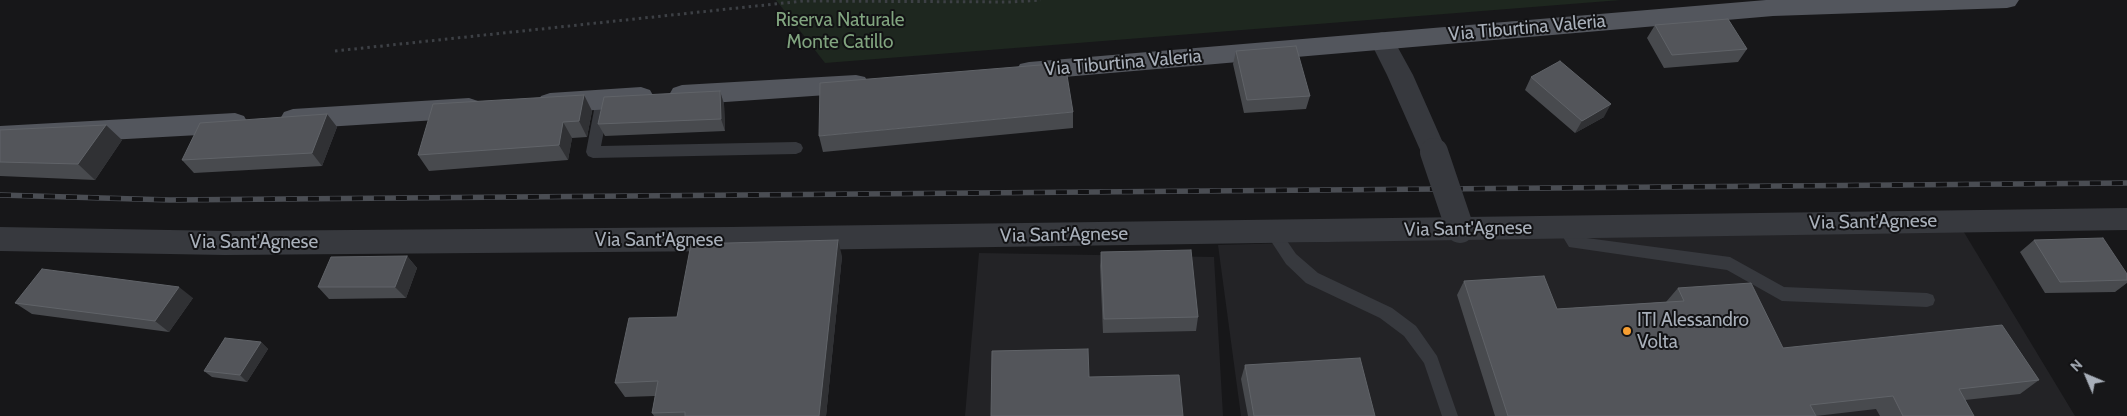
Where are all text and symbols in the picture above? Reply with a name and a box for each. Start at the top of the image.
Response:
park label: Riserva Naturale Monte Catillo [775,9,905,53]
street label: Via Tiburtina Valeria [1447,10,1607,46]
street label: Via Tiburtina Valeria [1043,45,1203,81]
street label: Via Sant'Agnese [1809,209,1937,235]
street label: Via Sant'Agnese [1404,216,1532,242]
street label: Via Sant'Agnese [1000,222,1128,248]
street label: Via Sant'Agnese [595,229,723,251]
street label: Via Sant'Agnese [190,231,318,253]
place label: ITI Alessandro Volta [1637,309,1749,353]
marker: ITI Alessandro Volta [1621,325,1633,337]
north arrow [2062,351,2112,401]
text: N [2067,356,2086,375]

